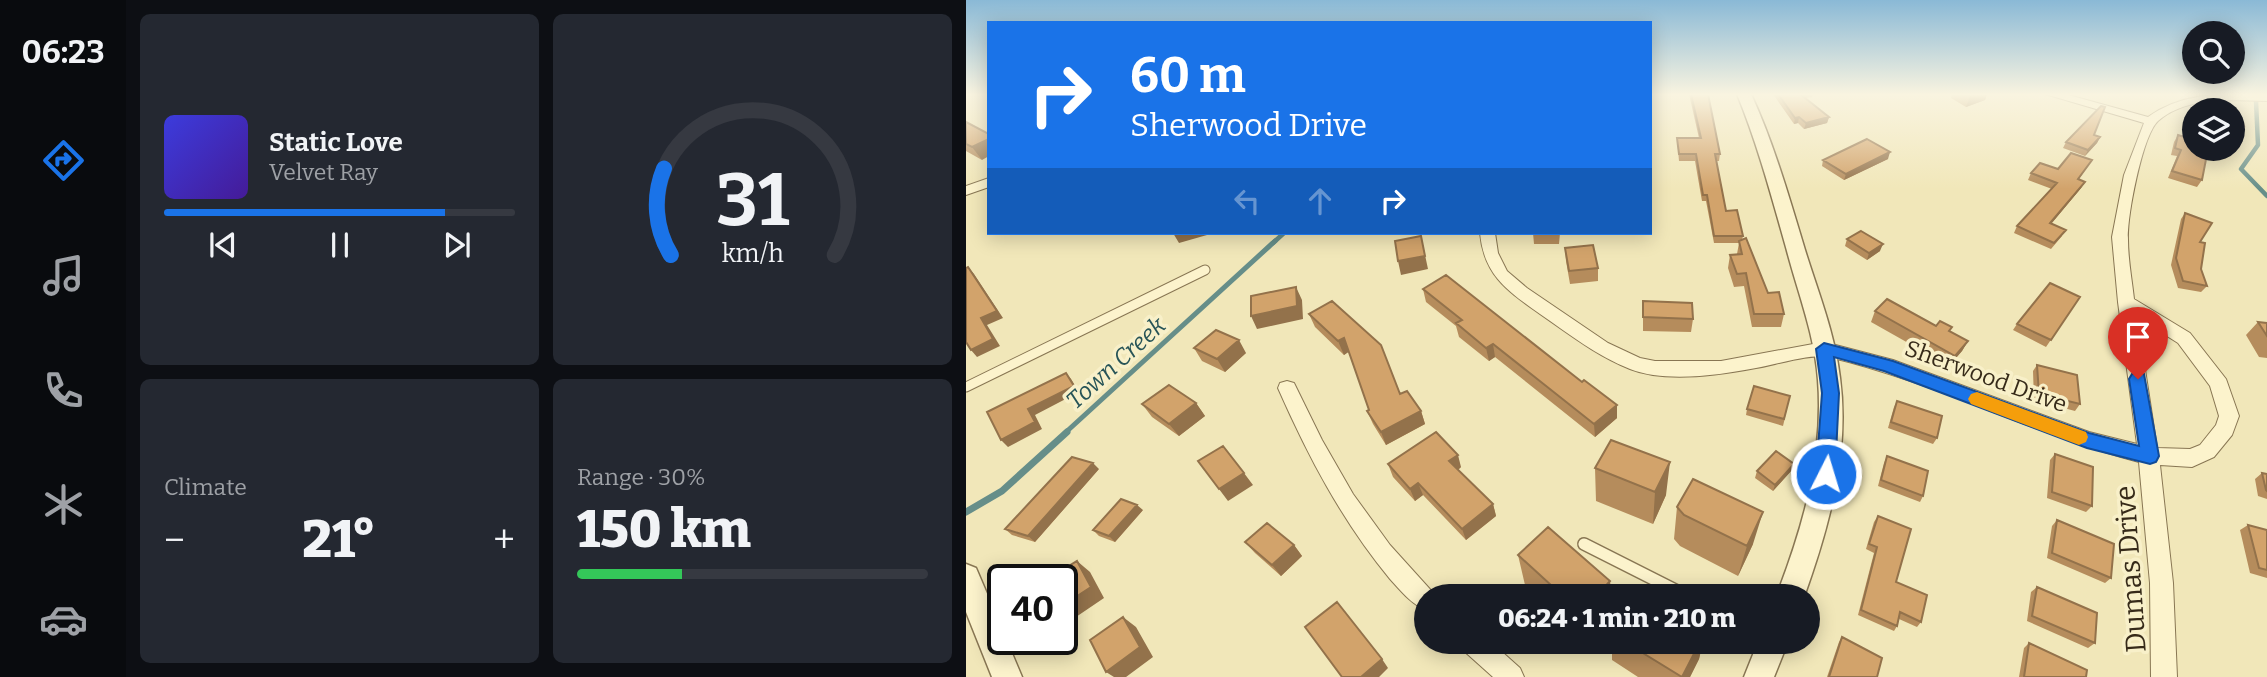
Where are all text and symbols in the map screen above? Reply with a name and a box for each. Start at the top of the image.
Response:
map controls [2182,21,2245,161]
button: search [2182,21,2245,84]
text: 06:23 [21,33,105,71]
text: 60 m [1130,46,1246,105]
icon: right [1015,49,1106,140]
button: layers [2182,98,2245,161]
text: Sherwood Drive [1130,106,1367,144]
text: Static Love [269,127,403,158]
icon: directions [39,136,88,185]
text: Velvet Ray [269,158,378,186]
text: 31 [716,158,790,245]
icon: left [1228,182,1266,220]
icon: ahead [1301,182,1339,220]
icon: right [1374,182,1412,220]
icon: previous [204,226,242,264]
icon: pause [321,226,359,264]
icon: next [438,226,476,264]
text: km/h [722,239,784,269]
icon: music [39,251,88,300]
pin [2108,307,2168,379]
water label: Town Creek [1061,311,1172,415]
icon: arrive [2119,318,2157,356]
street label: Sherwood Drive [1901,334,2071,418]
icon: phone [39,366,88,415]
position arrow [1789,437,1863,511]
text: Range · 30% [577,463,705,491]
text: Climate [164,473,247,501]
icon: climate [39,480,88,529]
street label: Dumas Drive [2108,484,2153,654]
text: 150 km [577,498,751,561]
text: 21° [302,508,376,571]
text: − [164,517,185,563]
text: + [493,517,515,563]
speed limit sign: 40 [987,564,1078,655]
icon: car [39,595,88,644]
text: 06:24 · 1 min · 210 m [1498,603,1736,634]

